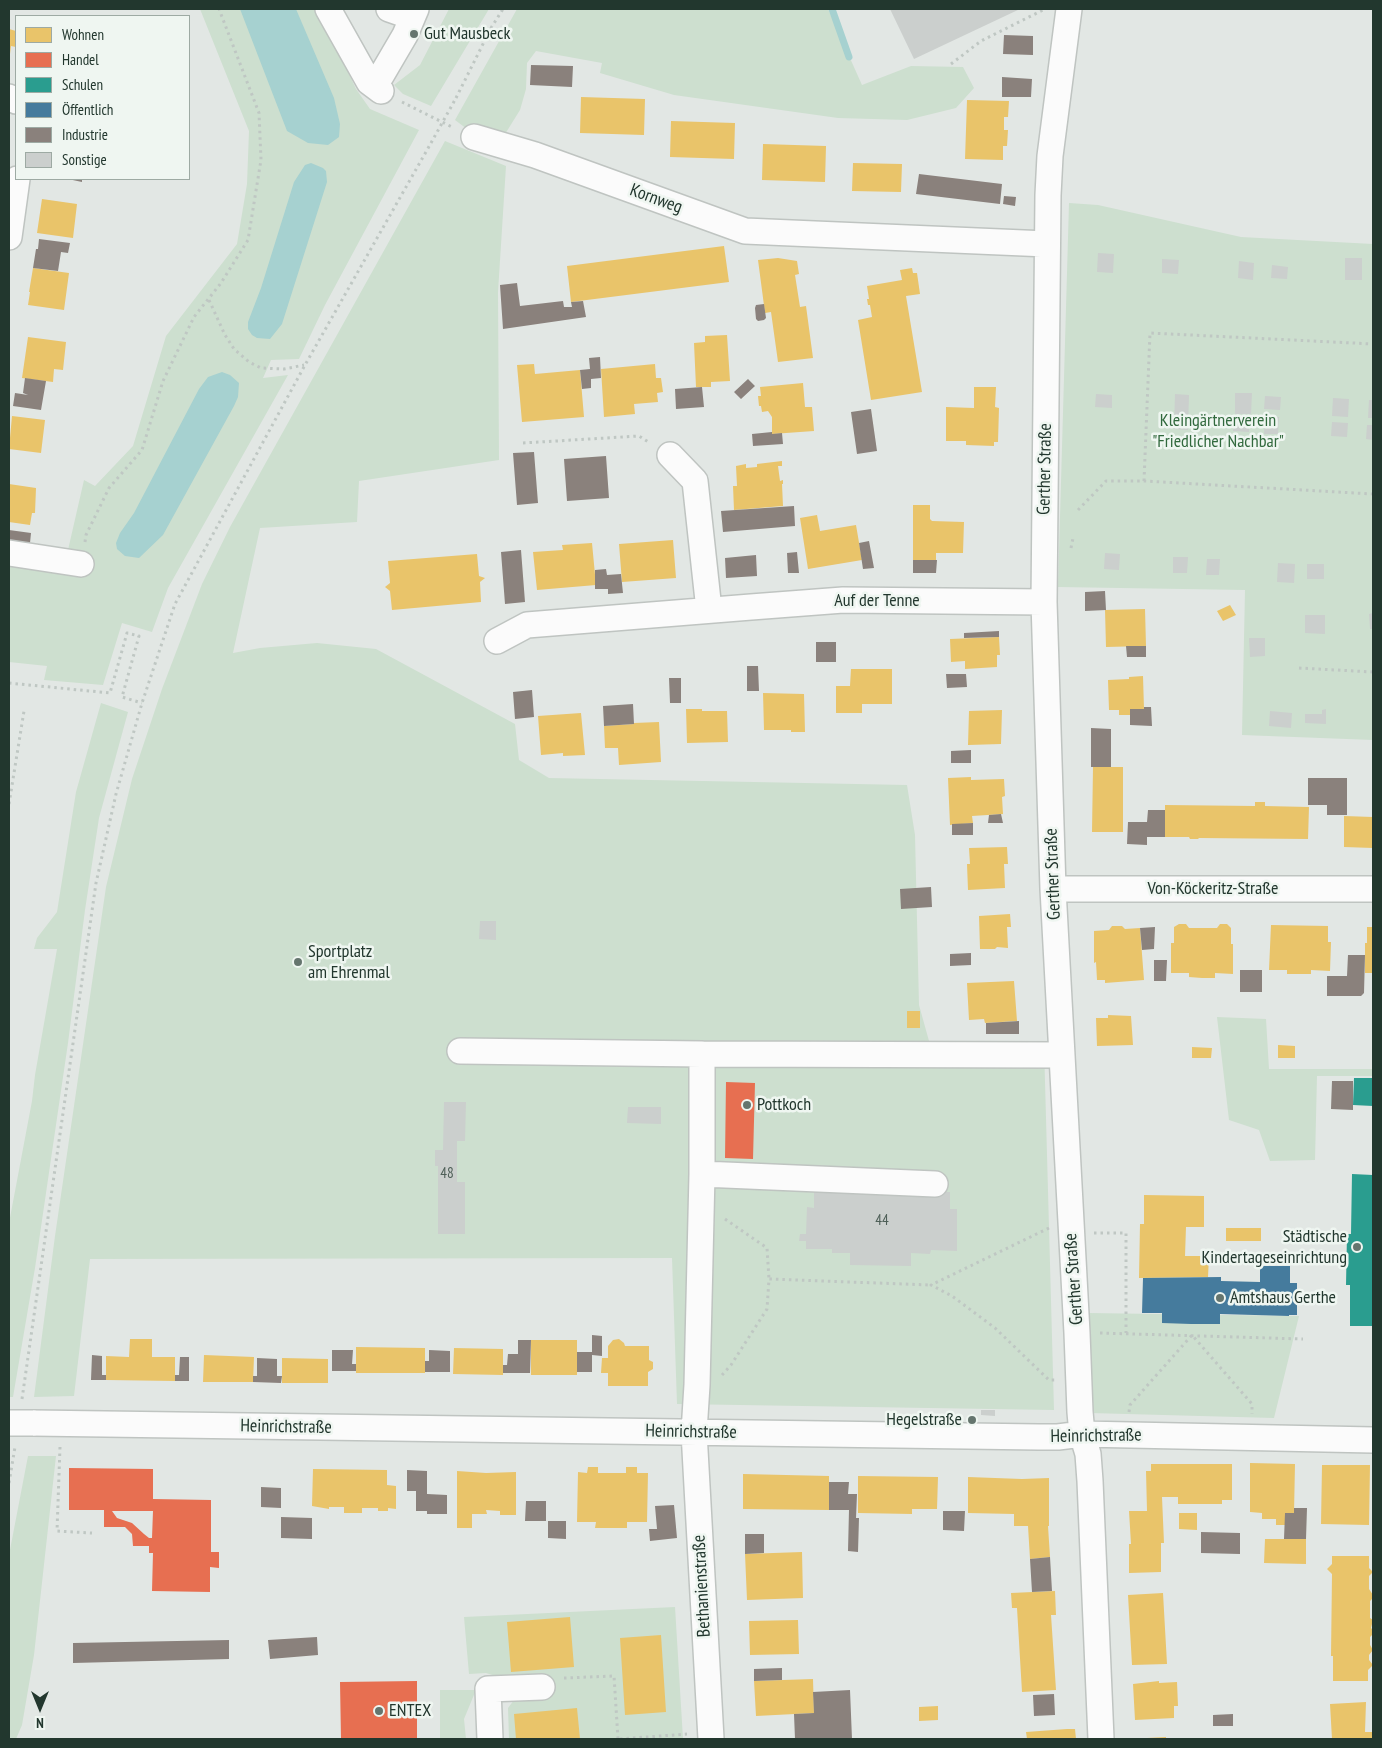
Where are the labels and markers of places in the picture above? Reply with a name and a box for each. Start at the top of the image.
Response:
place label: Gut Mausbeck [424,23,510,45]
marker: Gut Mausbeck [408,28,420,40]
place label: Sportplatz am Ehrenmal [308,941,390,984]
marker: Sportplatz am Ehrenmal [292,956,304,968]
place label: Pottkoch [757,1094,811,1116]
marker: Pottkoch [741,1099,753,1111]
place label: Städtische Kindertageseinrichtung [1201,1226,1347,1268]
marker: Städtische Kindertageseinrichtung [1351,1241,1363,1253]
place label: Amtshaus Gerthe [1230,1287,1336,1309]
marker: Amtshaus Gerthe [1214,1292,1226,1304]
place label: Hegelstraße [886,1409,962,1431]
marker: Hegelstraße [966,1414,978,1426]
place label: ENTEX [389,1700,431,1722]
marker: ENTEX [373,1705,385,1717]

